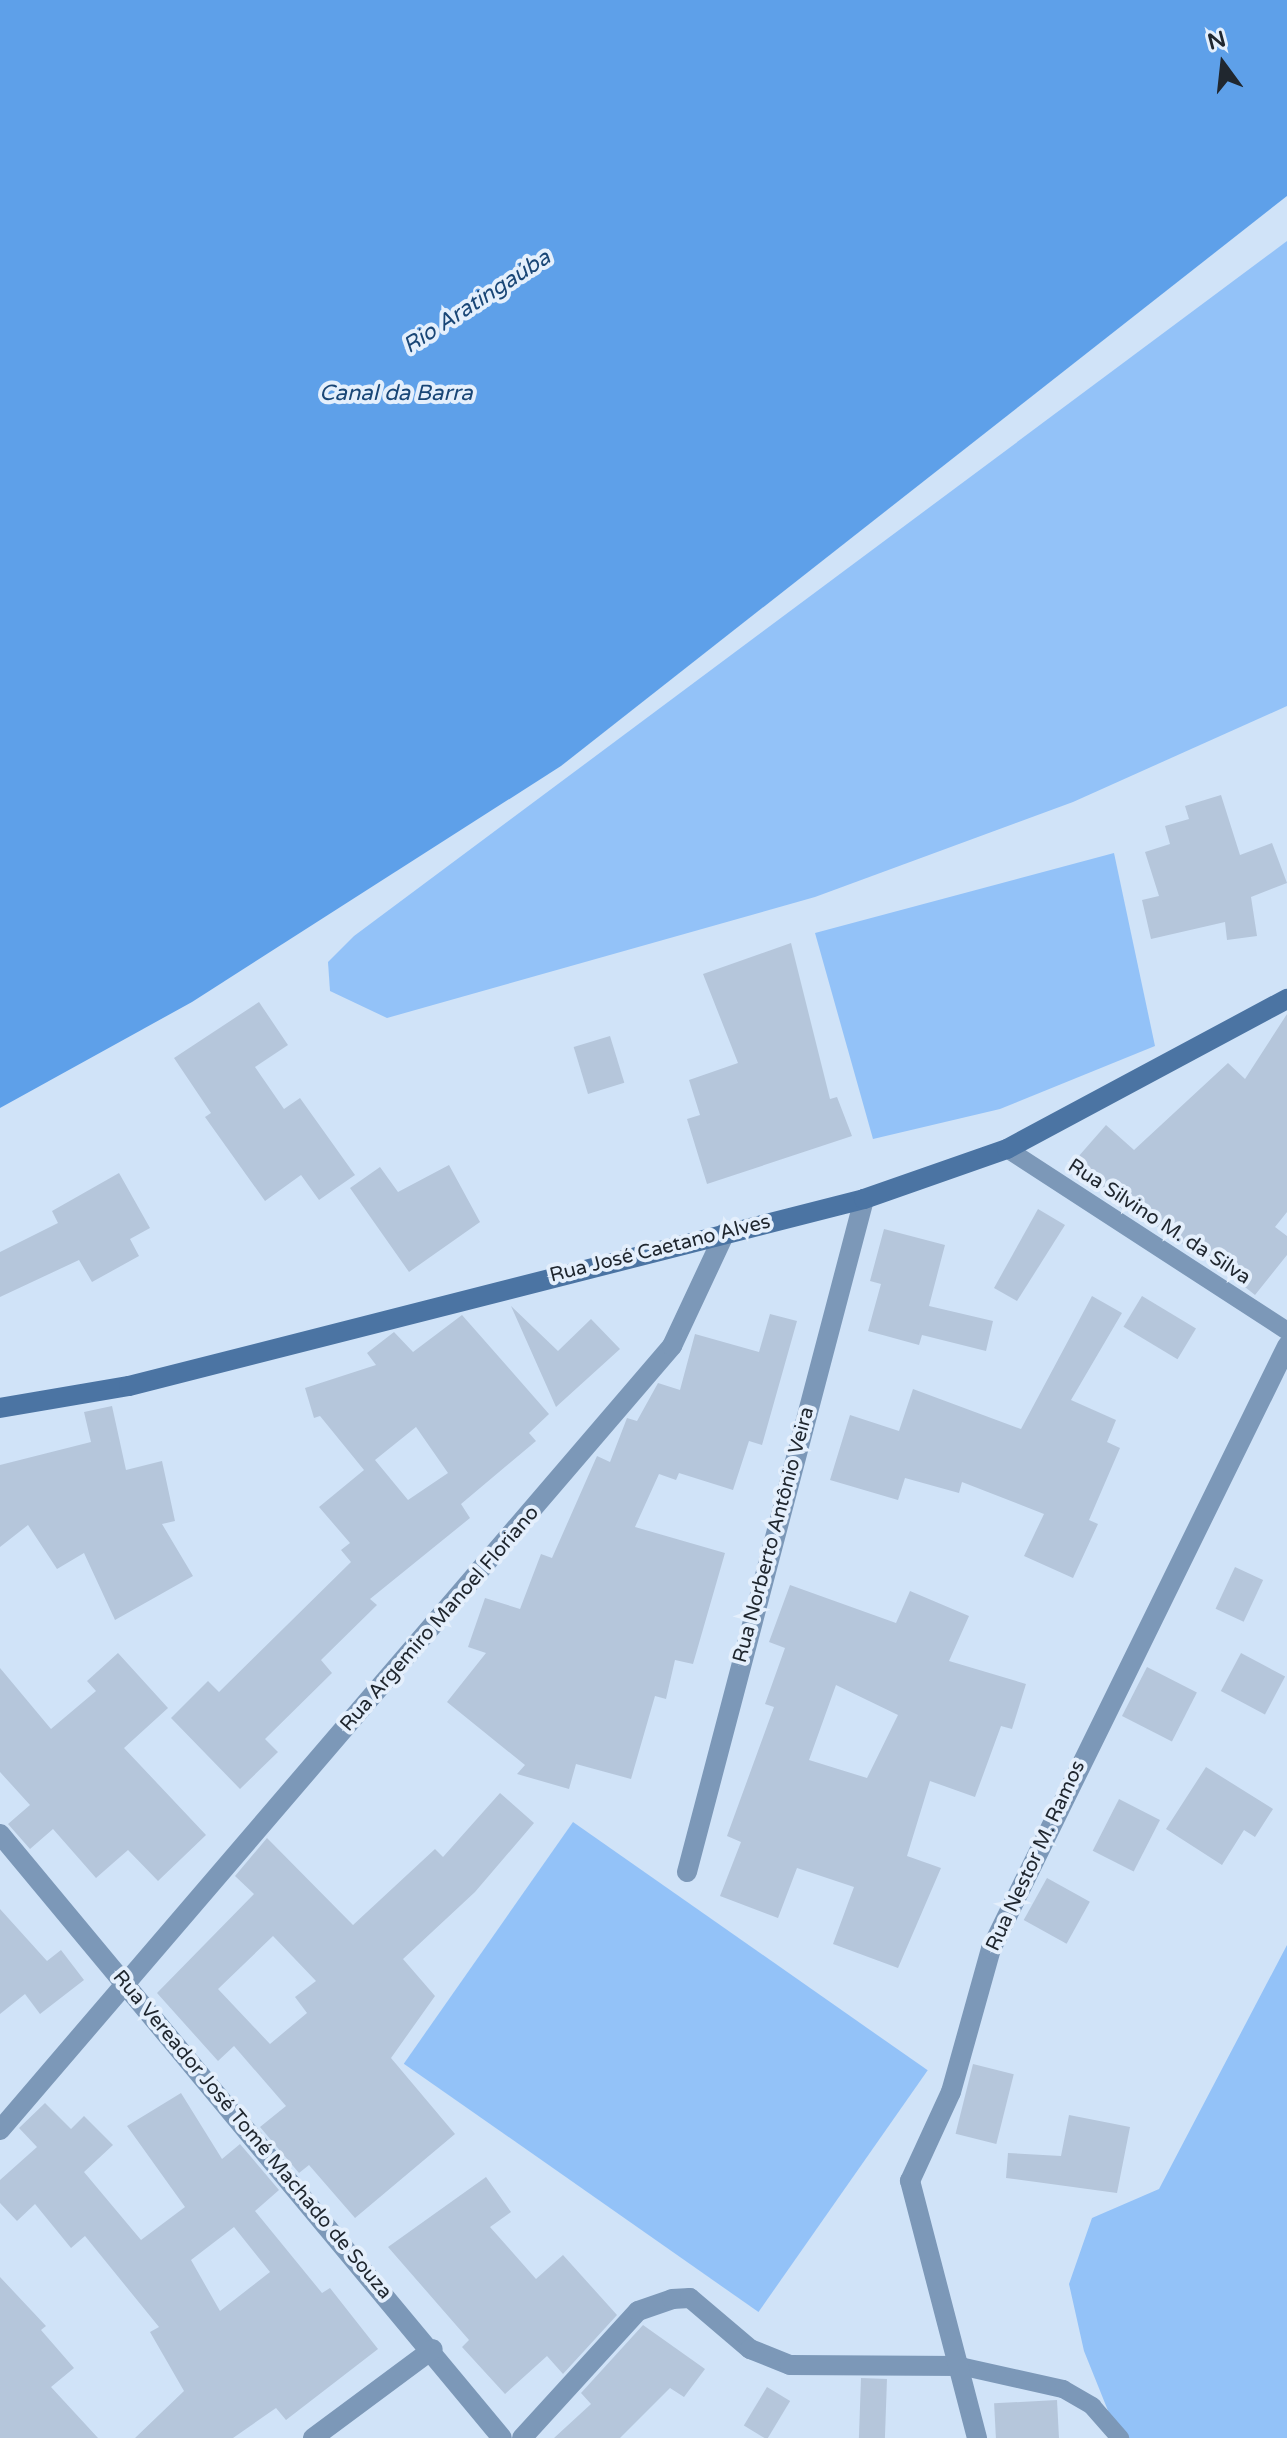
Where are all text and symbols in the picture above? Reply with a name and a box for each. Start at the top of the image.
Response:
north arrow [1183,24,1263,104]
text: N [1205,26,1229,56]
water label: Rio Aratingaúba [398,245,556,359]
water label: Canal da Barra [319,381,473,407]
street label: Rua Silvino M. da Silva [1063,1154,1255,1290]
street label: Rua José Caetano Alves [547,1210,773,1288]
street label: Rua Norberto Antônio Veira [728,1404,820,1666]
street label: Rua Argemiro Manoel Floriano [336,1501,544,1737]
street label: Rua Nestor M. Ramos [981,1757,1091,1955]
street label: Rua Vereador José Tomé Machado de Souza [107,1966,397,2304]

